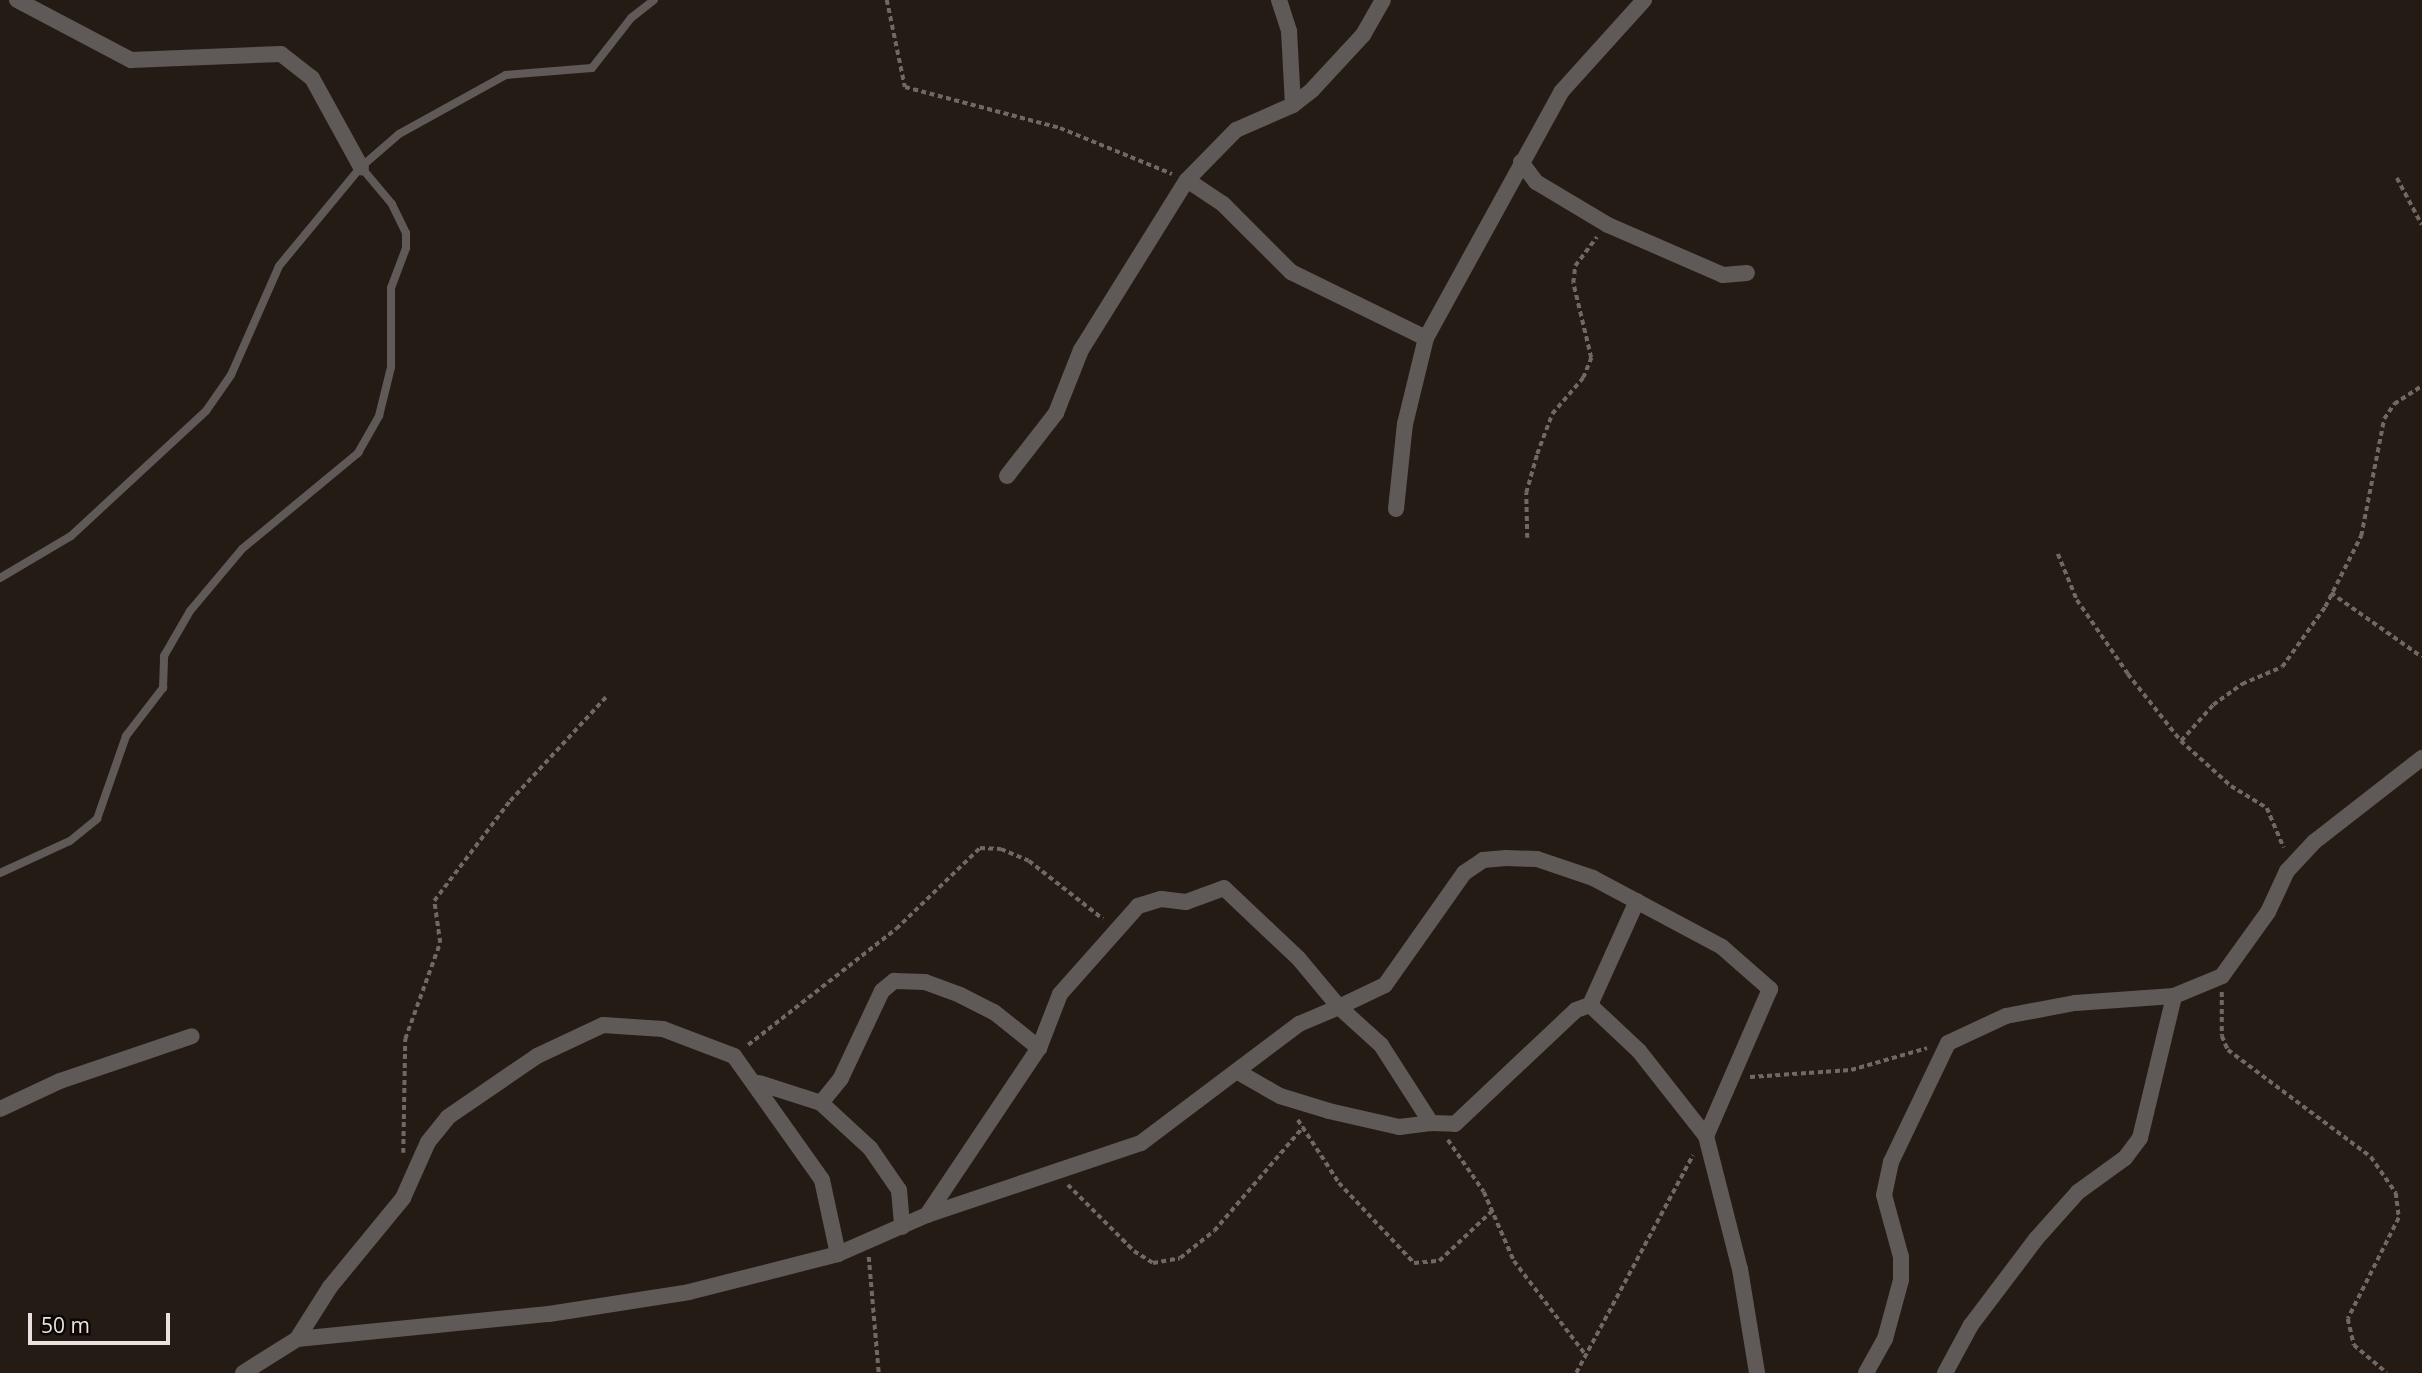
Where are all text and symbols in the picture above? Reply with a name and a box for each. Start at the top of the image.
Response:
scale bar [32,1300,173,1344]
text: 50 m [41,1311,90,1339]

